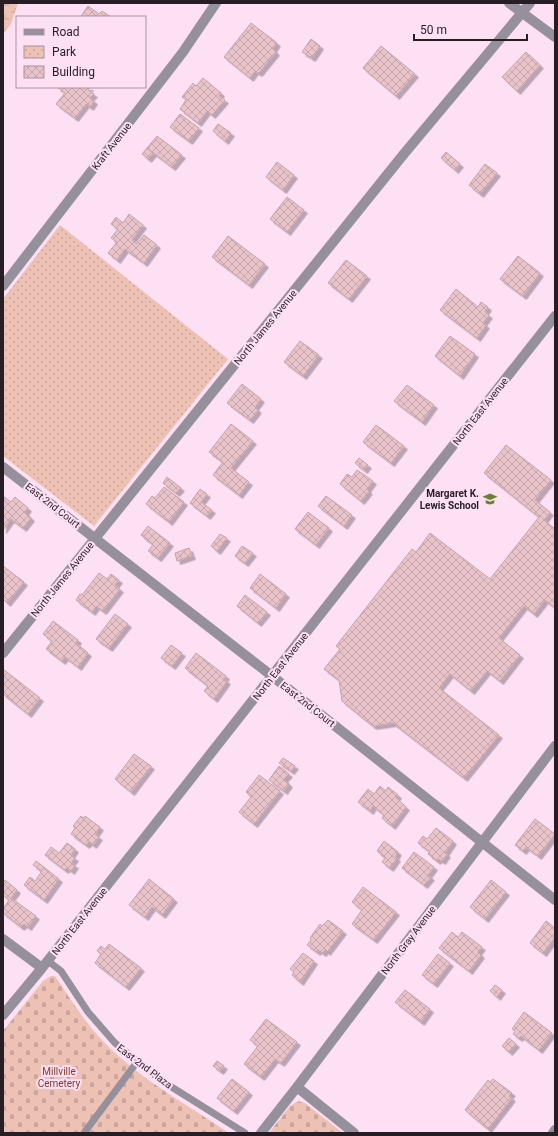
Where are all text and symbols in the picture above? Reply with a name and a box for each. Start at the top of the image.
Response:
legend [16,16,146,88]
scale bar [414,16,527,42]
text: 50 m [420,23,447,37]
text: Road [52,25,80,39]
text: Park [52,45,77,59]
text: Building [52,65,95,79]
street label: Kraft Avenue [90,121,133,172]
street label: North James Avenue [232,288,299,367]
street label: North East Avenue [451,375,510,447]
street label: East 2nd Court [23,481,82,530]
place label: Margaret K. Lewis School [420,488,479,511]
school or university icon: Margaret K. Lewis School [482,491,498,507]
street label: North James Avenue [29,540,96,619]
street label: North East Avenue [251,630,310,702]
street label: East 2nd Court [278,680,337,729]
street label: North East Avenue [50,885,109,957]
street label: North Gray Avenue [379,904,438,977]
street label: East 2nd Plaza [115,1042,174,1091]
park label: Millville Cemetery [38,1066,81,1089]

